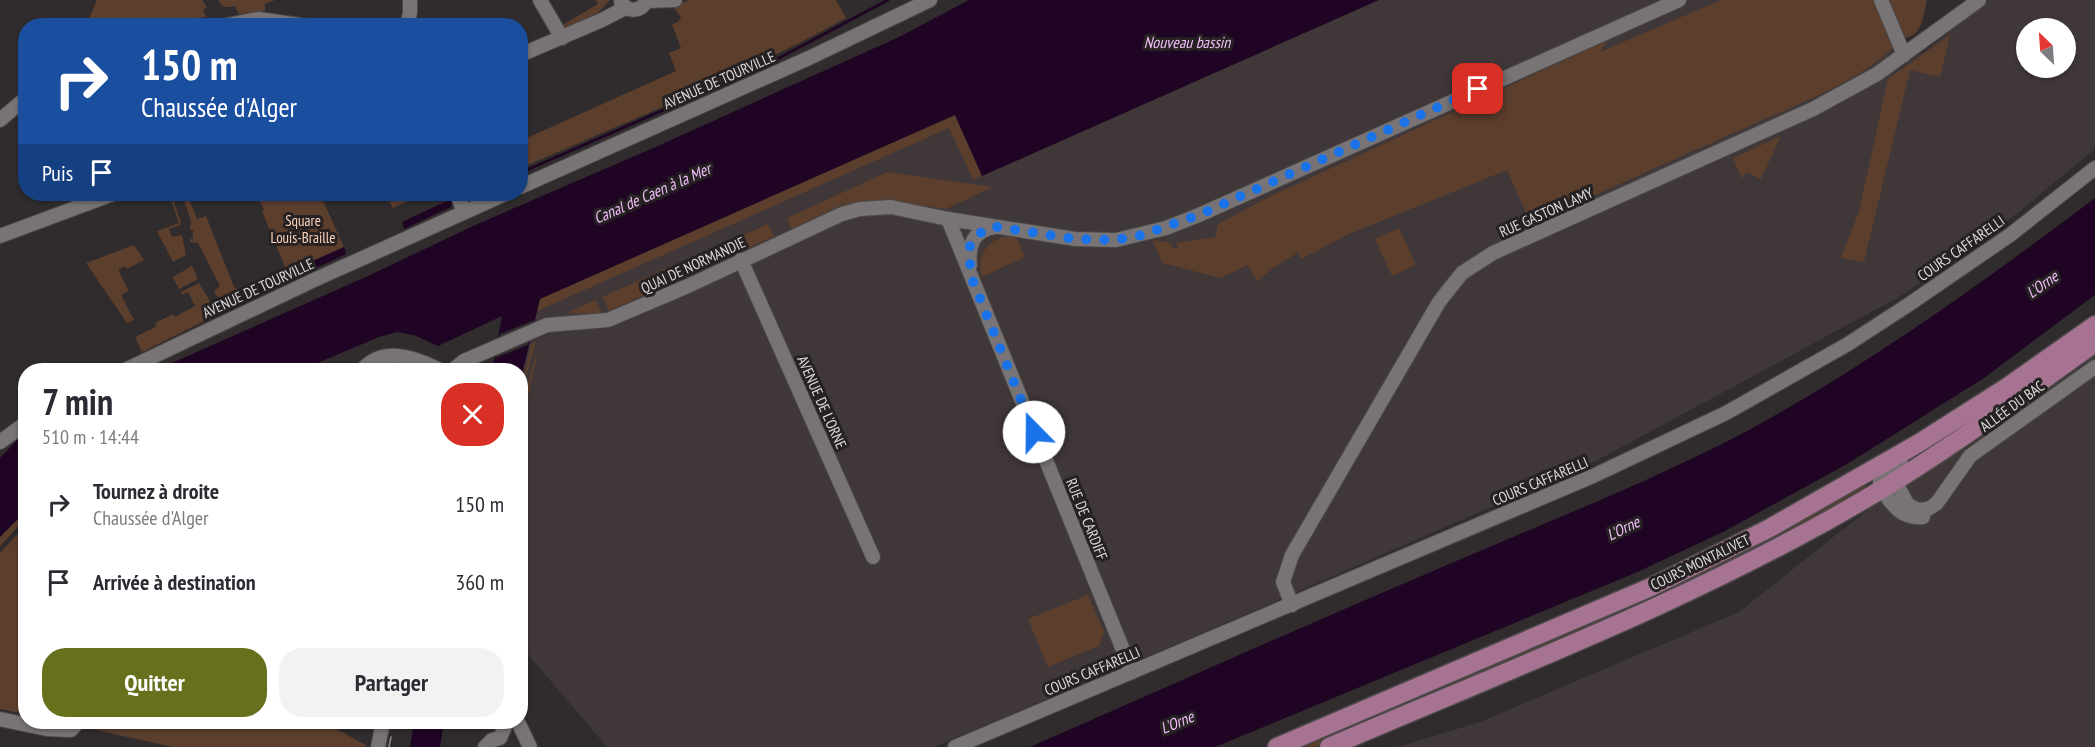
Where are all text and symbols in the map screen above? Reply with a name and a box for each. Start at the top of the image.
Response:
north arrow [2016,18,2076,78]
map controls [2016,18,2076,78]
water label: Nouveau bassin [1144,32,1231,52]
text: 150 m [141,37,238,92]
icon: right [42,42,120,120]
street label: AVENUE DE TOURVILLE [660,47,778,113]
pin [1452,63,1503,114]
icon: arrive [1461,72,1494,105]
text: Chaussée d'Alger [141,90,297,124]
icon: arrive [85,156,118,189]
water label: Canal de Caen à la Mer [590,157,716,228]
text: Puis [42,159,73,187]
street label: RUE GASTON LAMY [1496,183,1596,241]
park label: Square Louis-Braille [271,211,335,247]
street label: COURS CAFFARELLI [1914,211,2008,285]
street label: QUAI DE NORMANDIE [638,232,748,298]
street label: AVENUE DE TOURVILLE [199,254,317,322]
water label: L'Orne [2022,265,2063,302]
street label: AVENUE DE L'ORNE [793,353,851,451]
street label: ALLÉE DU BAC [1976,376,2048,436]
text: 7 min [42,378,113,425]
button: close [441,383,504,446]
position arrow [1002,400,1066,464]
text: 510 m · 14:44 [42,424,139,450]
street label: COURS CAFFARELLI [1489,452,1591,510]
street label: RUE DE CARDIFF [1062,475,1112,563]
text: Tournez à droite [93,477,219,505]
icon: right [42,488,75,521]
text: 150 m [455,490,504,518]
text: Chaussée d'Alger [93,505,209,531]
water label: L'Orne [1603,511,1644,544]
street label: COURS MONTALIVET [1647,530,1753,594]
icon: arrive [42,566,75,599]
text: Arrivée à destination [93,568,256,596]
text: 360 m [455,568,504,596]
street label: COURS CAFFARELLI [1041,642,1143,700]
button: Quitter [42,648,267,717]
button: Partager [279,648,504,717]
water label: L'Orne [1157,706,1198,738]

